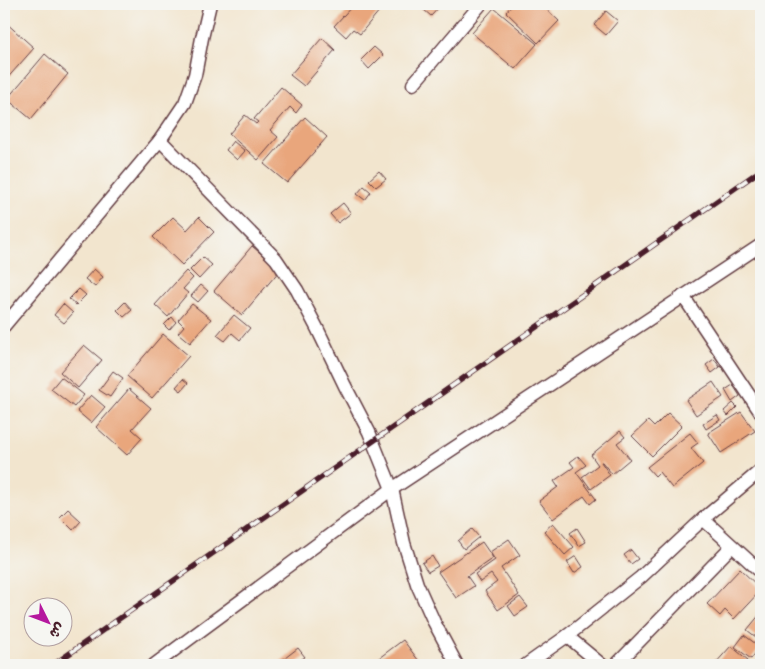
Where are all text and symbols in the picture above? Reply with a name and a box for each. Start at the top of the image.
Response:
north arrow [22,596,72,646]
text: ش [44,617,70,642]

